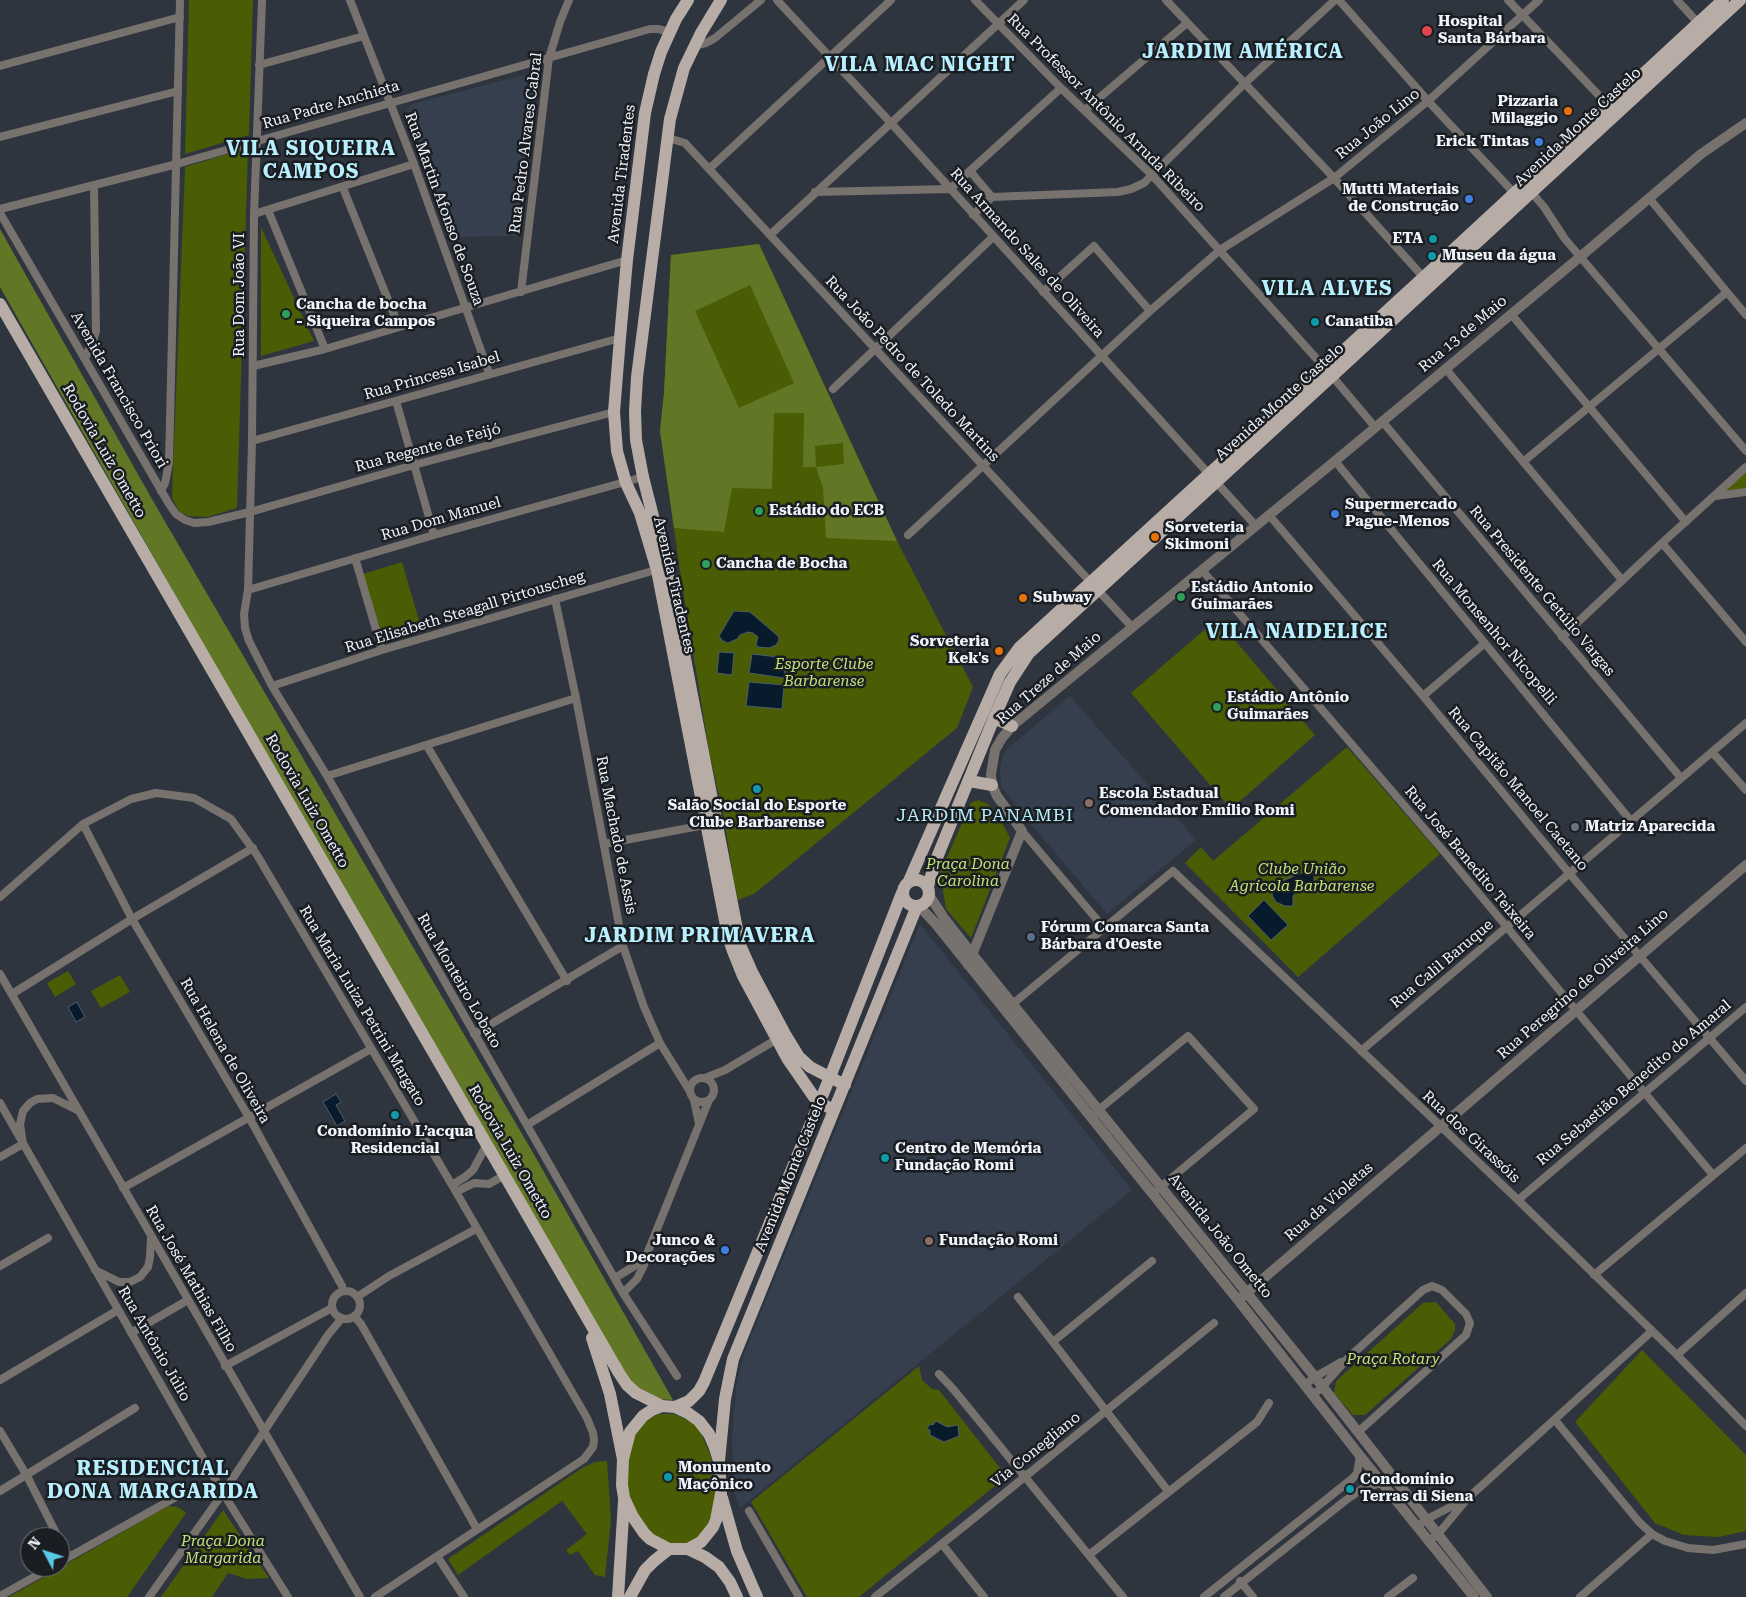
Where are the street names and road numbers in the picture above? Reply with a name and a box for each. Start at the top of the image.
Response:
street label: Rua Professor Antônio Arruda Ribeiro [1003,10,1209,216]
street label: Rua Pedro Alvares Cabral [506,52,546,234]
street label: Avenida Monte Castelo [1511,64,1645,190]
street label: Rua Padre Anchieta [261,77,401,133]
street label: Rua João Lino [1332,85,1424,163]
street label: Avenida Tiradentes [605,104,639,244]
street label: Rua Martin Afonso de Souza [401,110,487,308]
street label: Rua Armando Sales de Oliveira [946,164,1108,342]
street label: Rua Dom João VI [231,233,249,357]
street label: Rua João Pedro de Toledo Martins [821,272,1003,466]
street label: Rua 13 de Maio [1415,292,1511,376]
street label: Avenida Francisco Priori [67,309,171,471]
street label: Avenida Monte Castelo [1212,340,1348,464]
street label: Rua Princesa Isabel [362,348,502,404]
street label: Rodovia Luiz Ometto [58,381,150,521]
street label: Rua Regente de Feijó [353,420,503,476]
street label: Rua Dom Manuel [379,493,503,545]
street label: Rua Presidente Getúlio Vargas [1465,502,1619,680]
street label: Avenida Tiradentes [650,515,698,655]
street label: Rua Monsenhor Nicopelli [1428,556,1560,708]
street label: Rua Elisabeth Steagall Pirtouscheg [343,567,587,657]
street label: Rua Treze de Maio [993,628,1105,728]
street label: Rua Capitão Manoel Caetano [1444,703,1592,875]
street label: Rodovia Luiz Ometto [261,731,353,871]
street label: Rua Machado de Assis [592,754,640,916]
street label: Rua José Benedito Teixeira [1400,783,1540,943]
street label: Rua Maria Luiza Petrini Margato [295,903,429,1109]
street label: Rua Peregrino de Oliveira Lino [1494,905,1672,1063]
street label: Rua Monteiro Lobato [413,910,505,1052]
street label: Rua Calil Baruque [1387,916,1497,1012]
street label: Rua Helena de Oliveira [176,975,274,1127]
street label: Rua Sebastião Benedito do Amaral [1533,996,1735,1170]
street label: Rodovia Luiz Ometto [464,1082,556,1222]
street label: Rua dos Girassóis [1418,1087,1524,1187]
street label: Avenida Monte Castelo [751,1093,831,1255]
street label: Rua da Violetas [1281,1159,1377,1245]
street label: Avenida João Ometto [1164,1170,1276,1302]
street label: Rua José Mathias Filho [142,1202,240,1356]
street label: Rua Antônio Júlio [114,1283,194,1405]
street label: Via Conegliano [988,1408,1084,1492]

